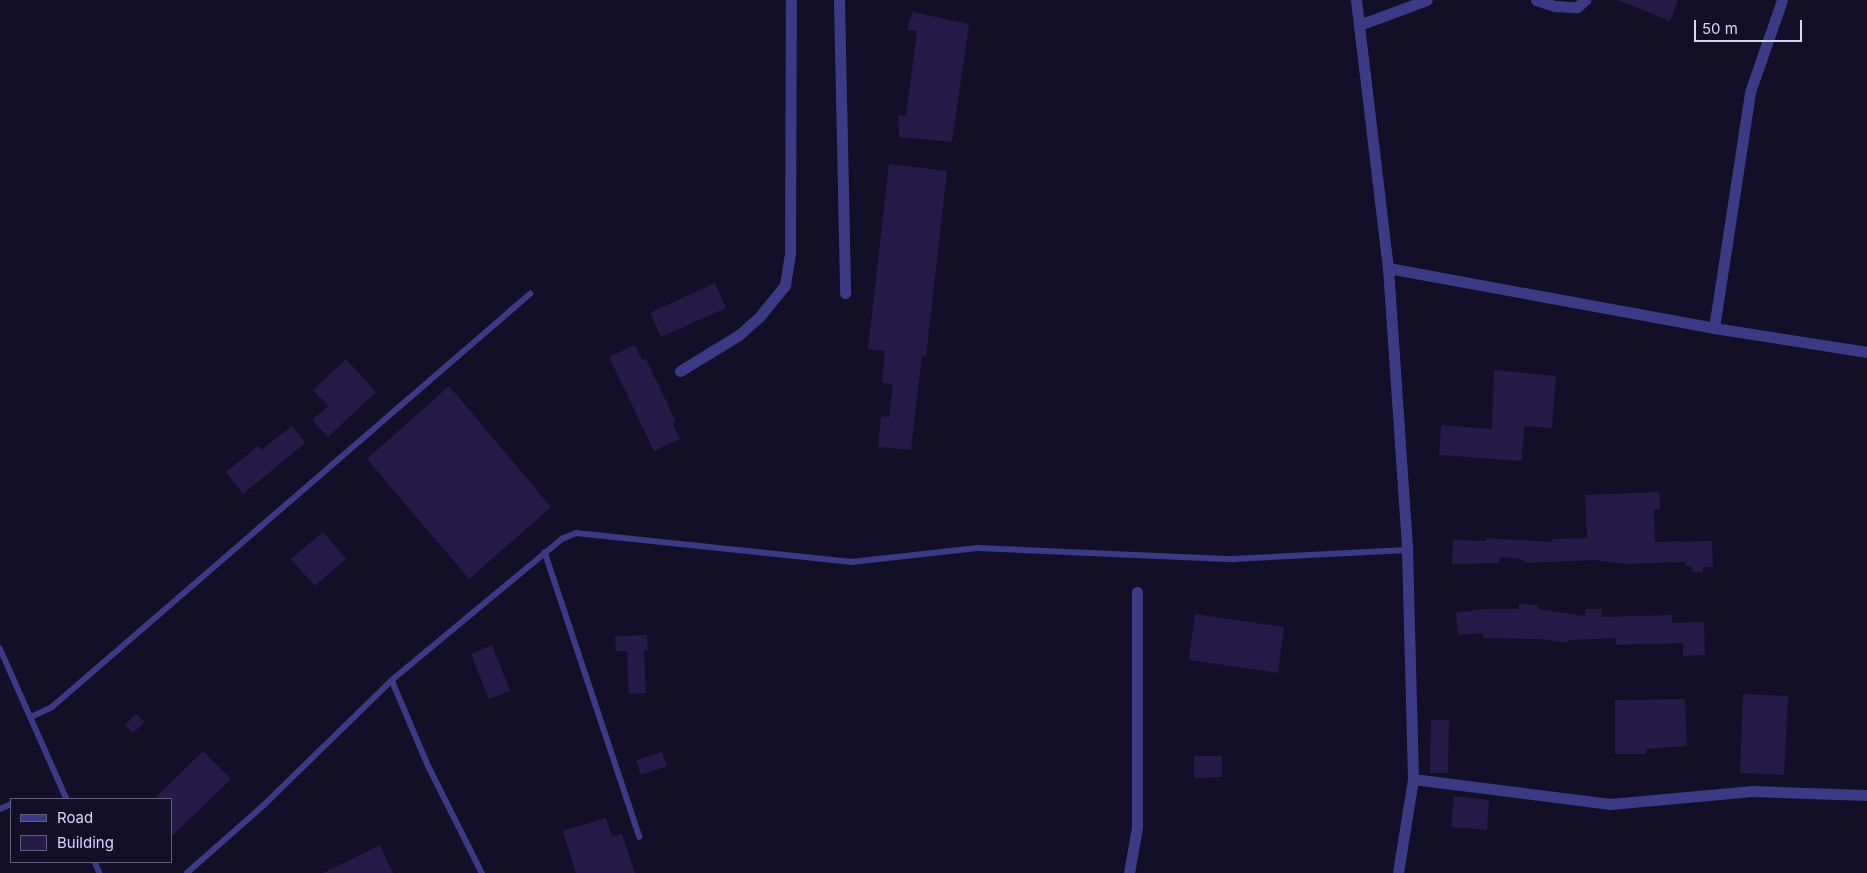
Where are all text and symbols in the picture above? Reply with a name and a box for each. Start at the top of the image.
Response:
scale bar [1697,10,1804,42]
text: 50 m [1702,19,1738,38]
legend [10,798,172,863]
text: Road [57,808,93,827]
text: Building [57,833,114,852]

